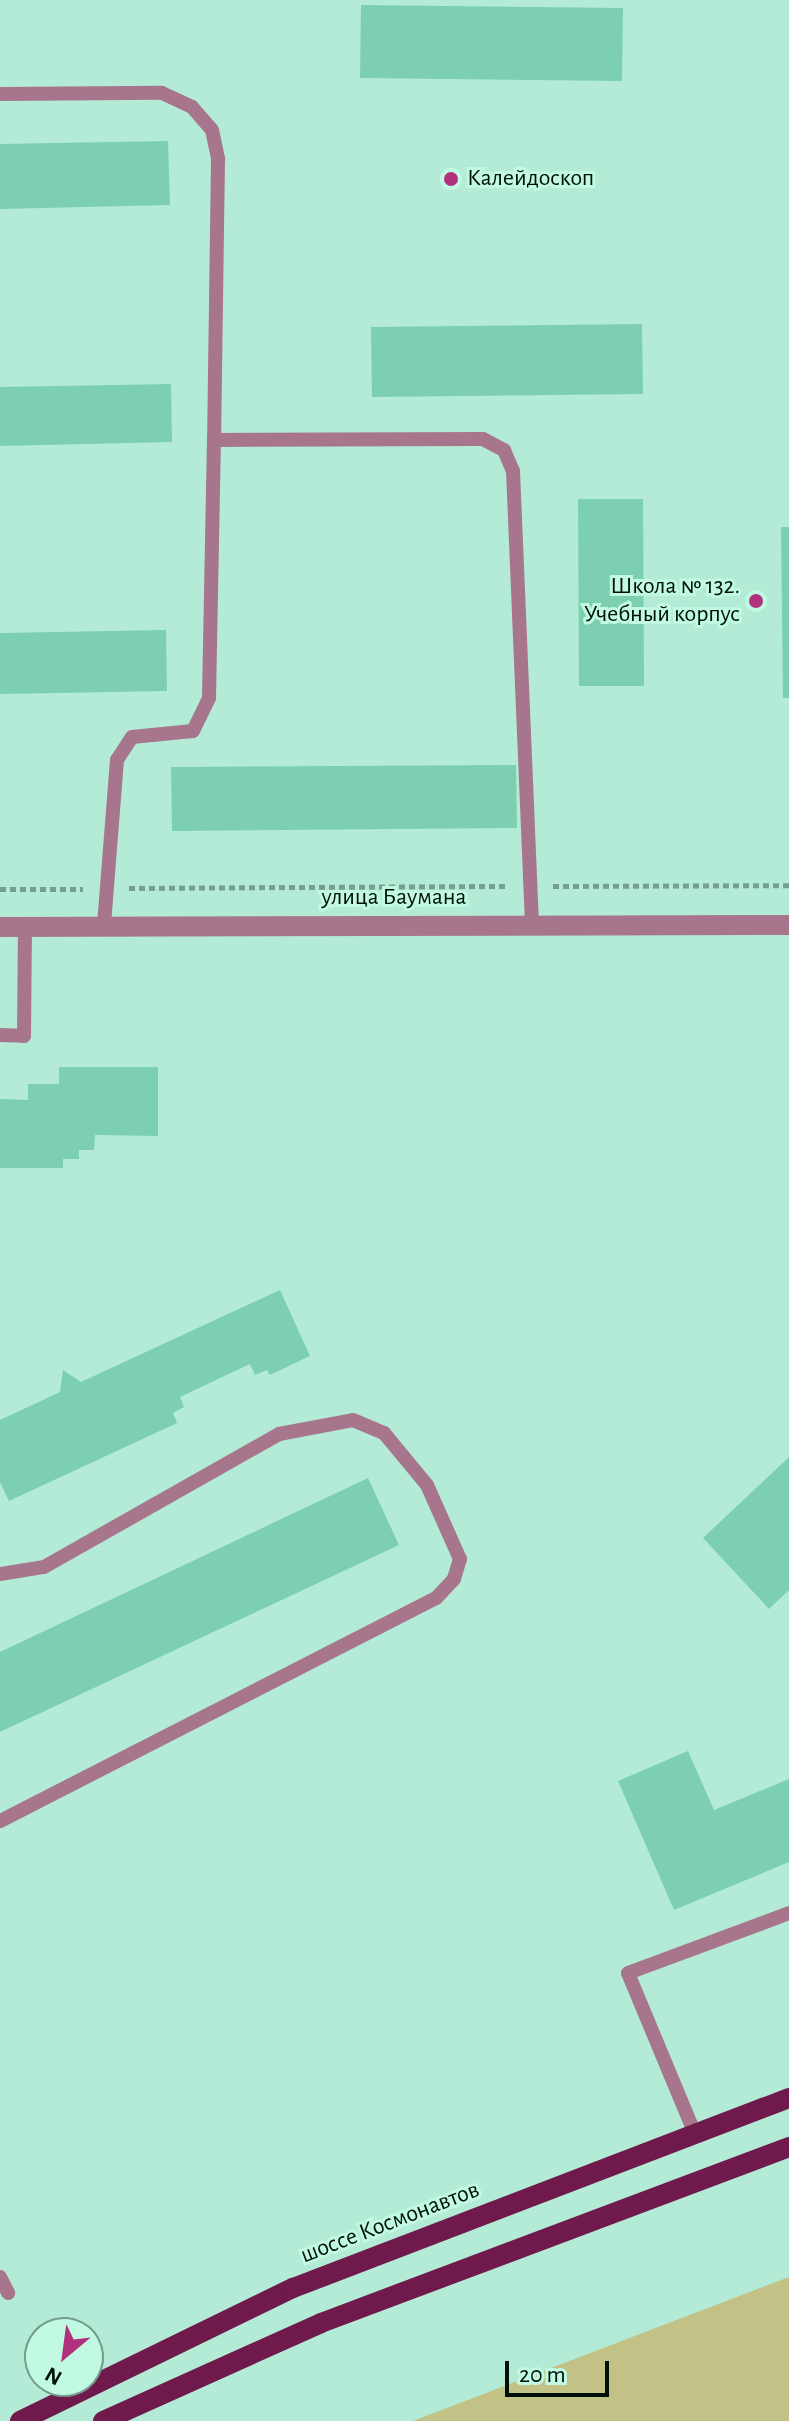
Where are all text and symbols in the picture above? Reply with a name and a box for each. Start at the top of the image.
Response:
place label: Калейдоскоп [467,165,594,193]
marker: Калейдоскоп [442,170,460,188]
place label: Школа № 132. Учебный корпус [584,573,740,629]
marker: Школа № 132. Учебный корпус [747,592,765,610]
street label: улица Баумана [321,884,467,912]
street label: шоссе Космонавтов [297,2176,483,2270]
north arrow [24,2317,104,2397]
scale bar [509,2345,613,2395]
text: N [41,2363,65,2390]
text: 20 m [519,2363,566,2387]

